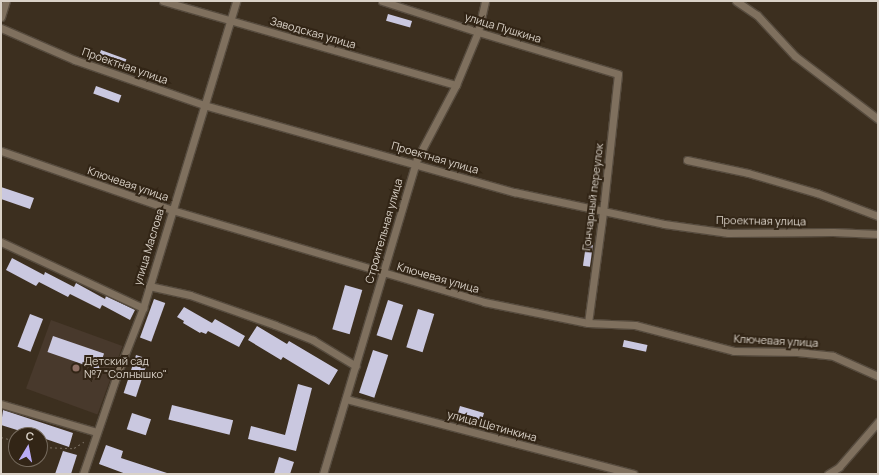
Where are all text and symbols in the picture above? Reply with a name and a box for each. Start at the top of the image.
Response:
street label: улица Пушкина [463,10,543,46]
street label: Заводская улица [269,14,357,52]
street label: Проектная улица [80,45,170,87]
street label: Проектная улица [390,139,480,177]
street label: Гончарный переулок [580,142,606,252]
street label: Ключевая улица [86,164,170,204]
street label: Строительная улица [363,177,405,285]
street label: улица Маслова [131,207,167,287]
street label: Проектная улица [716,214,806,228]
street label: Ключевая улица [395,260,481,296]
street label: Ключевая улица [733,332,819,350]
place label: Детский сад №7 "Солнышко" [84,355,167,381]
marker: Детский сад №7 "Солнышко" [71,363,81,373]
street label: улица Щетинкина [446,408,538,444]
north arrow [8,427,48,467]
text: С [25,428,35,444]

